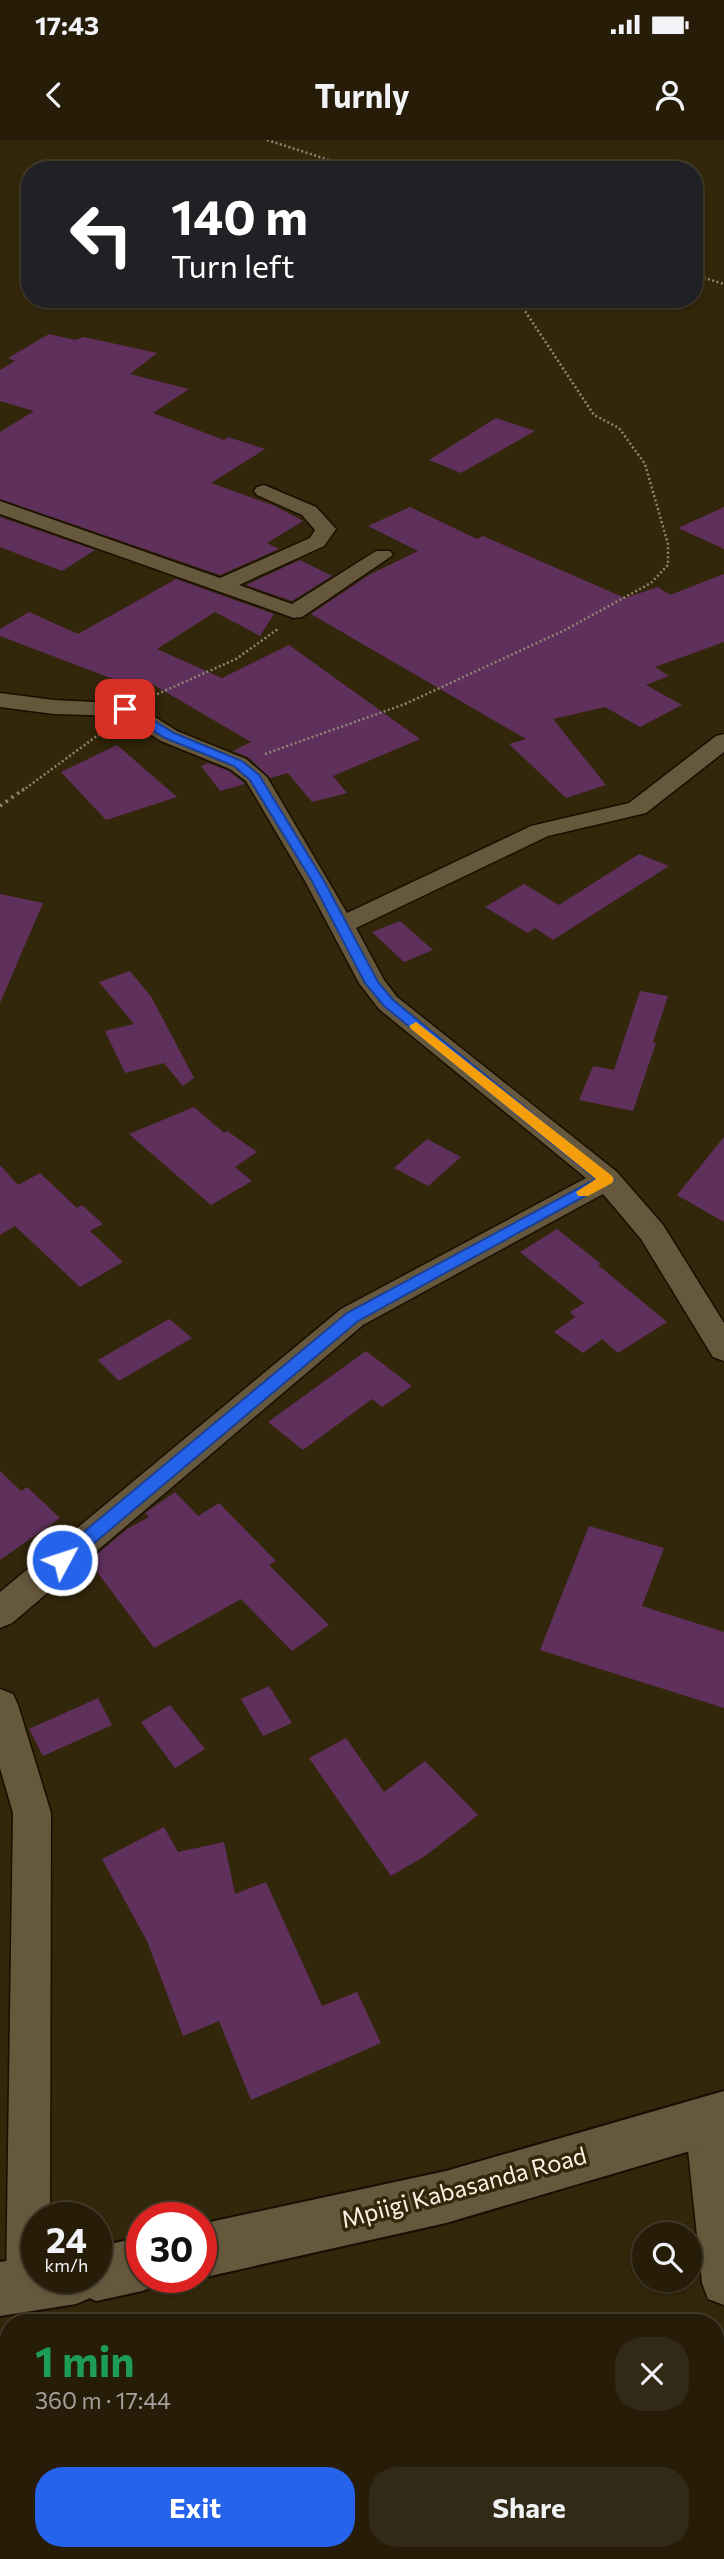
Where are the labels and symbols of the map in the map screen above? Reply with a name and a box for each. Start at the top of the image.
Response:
pin [95,679,155,739]
position arrow [25,1523,99,1597]
street label: Mpiigi Kabasanda Road [338,2140,590,2233]
speed limit sign: 30 [126,2202,217,2293]

